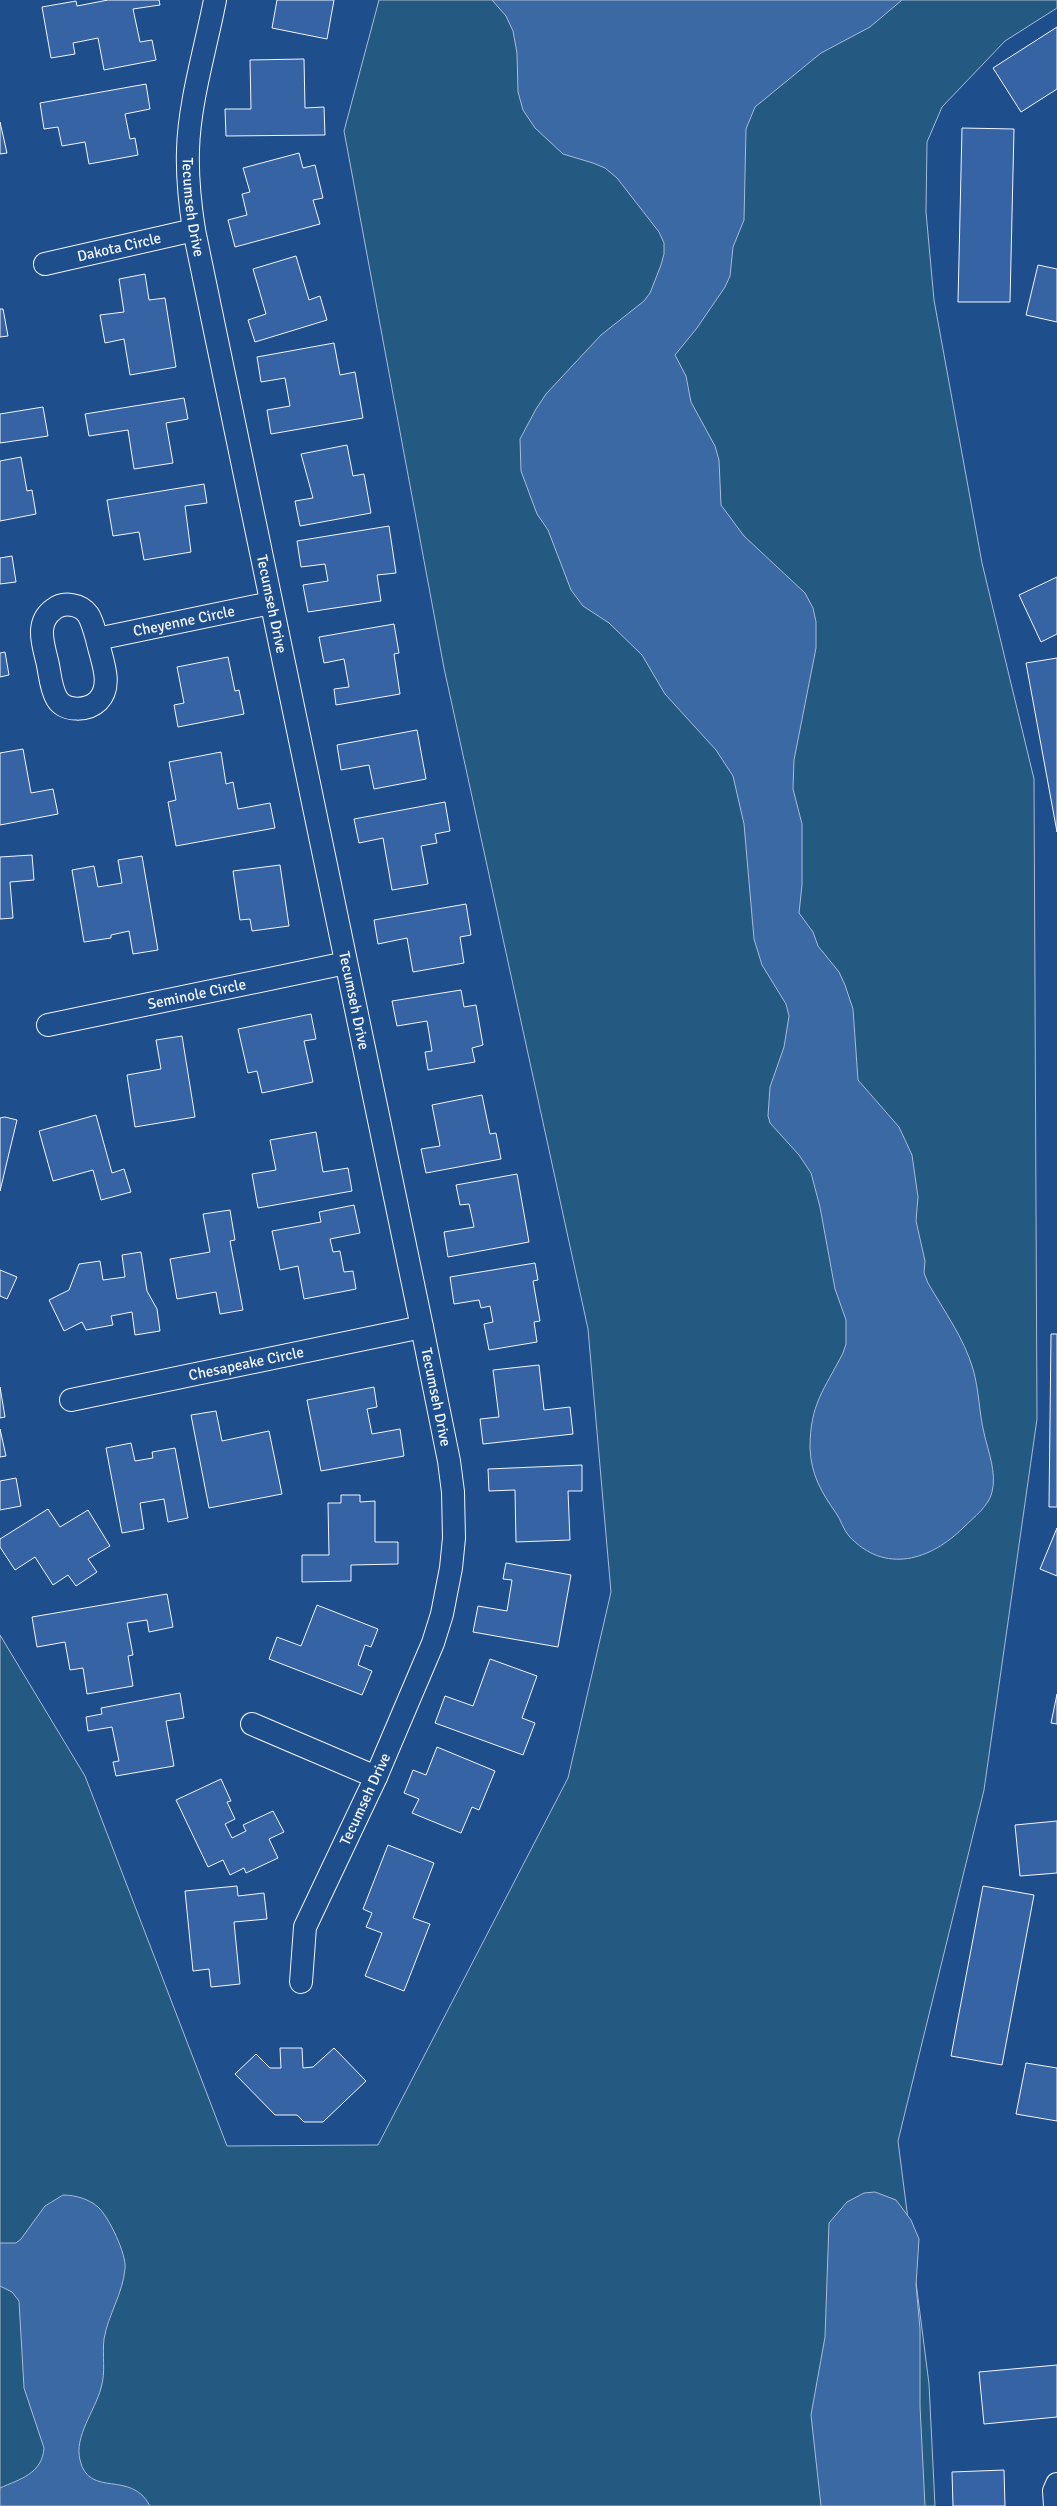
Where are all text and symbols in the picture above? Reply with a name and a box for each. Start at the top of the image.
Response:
street label: Tecumseh Drive [179,157,208,258]
street label: Dakota Circle [75,229,163,265]
street label: Tecumseh Drive [253,553,291,655]
street label: Cheyenne Circle [132,602,236,640]
street label: Tecumseh Drive [335,950,373,1051]
street label: Seminole Circle [146,975,248,1013]
street label: Chesapeake Circle [187,1343,306,1384]
street label: Tecumseh Drive [417,1346,455,1448]
street label: Tecumseh Drive [336,1750,394,1848]

